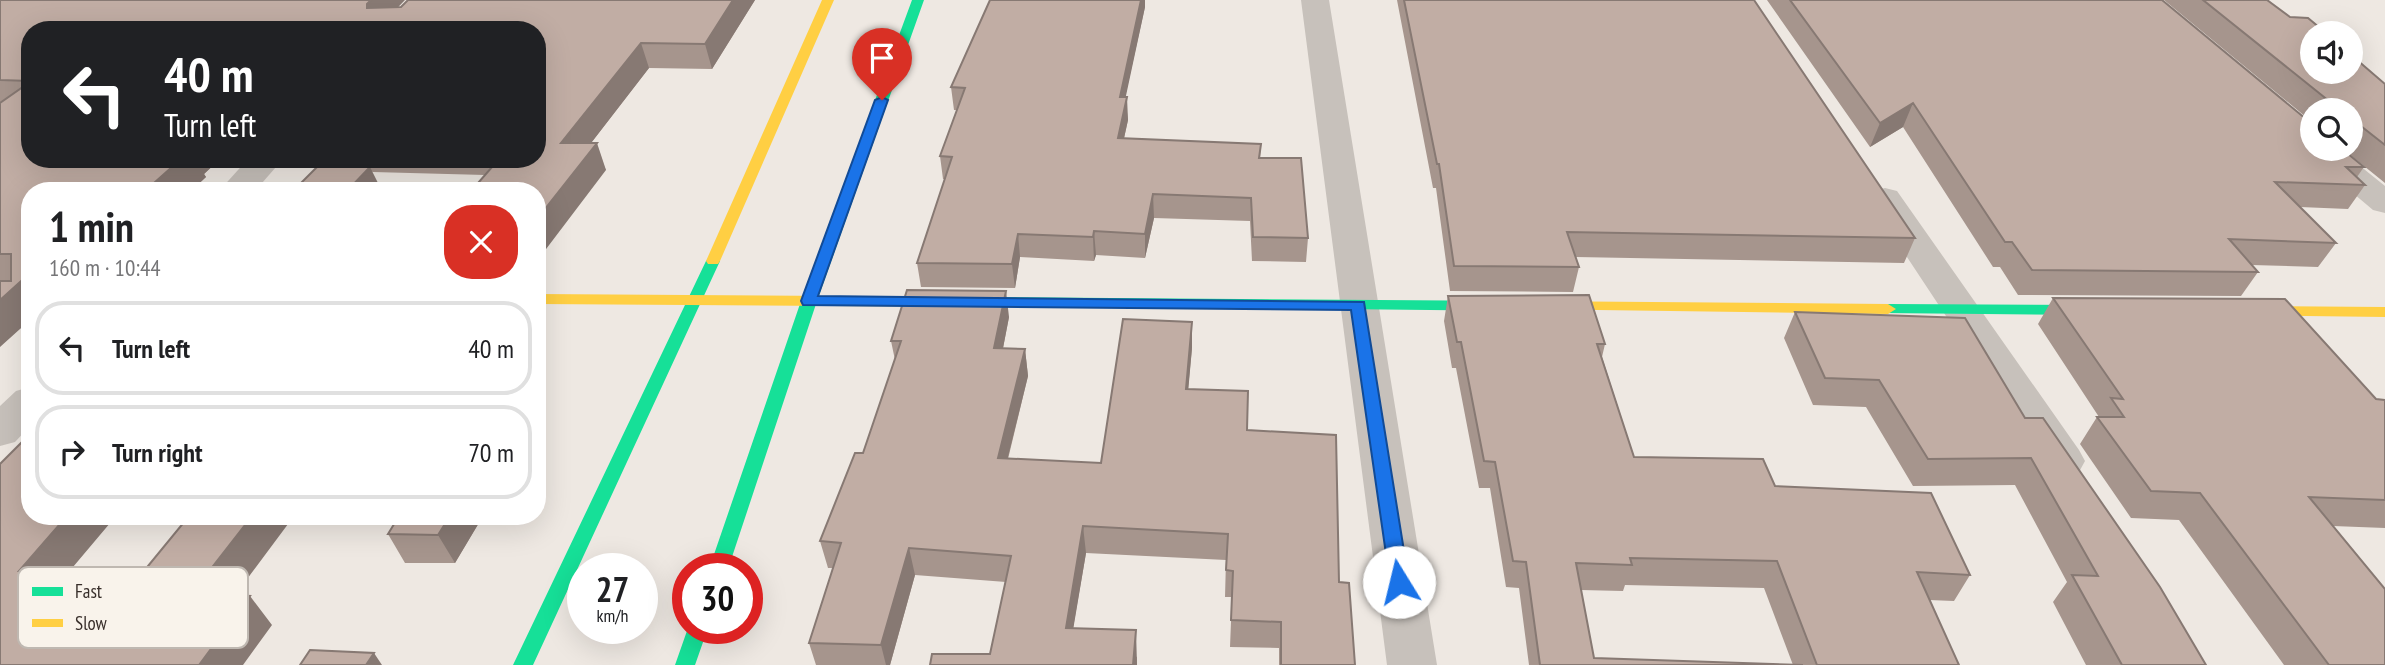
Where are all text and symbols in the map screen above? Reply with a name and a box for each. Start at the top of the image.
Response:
map controls [2300,21,2363,161]
button: sound [2300,21,2363,84]
pin [852,28,912,100]
icon: arrive [863,39,901,77]
text: 40 m [164,42,253,106]
icon: left [49,49,140,140]
button: search [2300,98,2363,161]
text: Turn left [164,104,256,146]
text: 1 min [49,199,134,254]
button: close [444,205,518,279]
text: 160 m · 10:44 [49,253,161,282]
icon: left [53,329,91,367]
text: Turn left [112,332,190,365]
text: 40 m [468,332,514,365]
icon: right [53,433,91,471]
text: Turn right [112,436,203,469]
text: 70 m [468,436,514,469]
position arrow [1362,545,1436,619]
speed limit sign: 30 [672,553,763,644]
text: 27 [596,566,629,612]
legend [18,567,248,648]
text: Fast [75,579,103,603]
text: km/h [597,604,628,627]
text: Slow [75,611,108,635]

